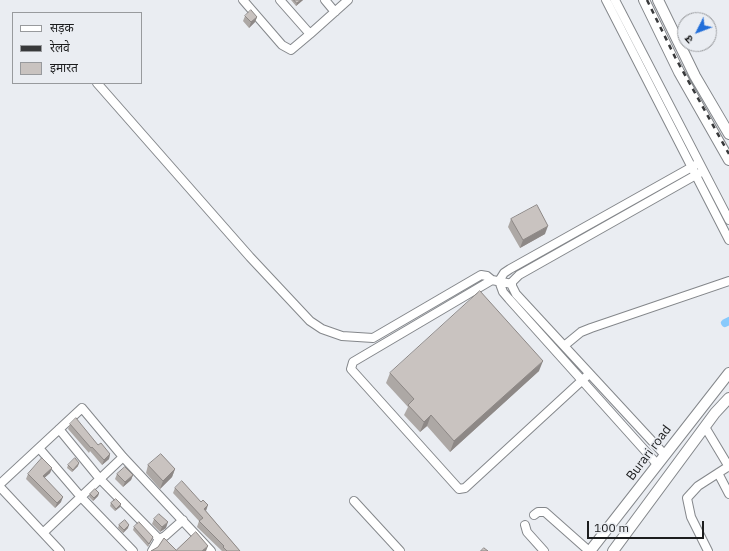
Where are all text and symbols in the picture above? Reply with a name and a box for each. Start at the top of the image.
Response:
legend [12,12,142,84]
north arrow [677,12,717,52]
text: सड़क [50,20,74,35]
text: उ [681,32,696,46]
text: रेलवे [50,40,70,55]
text: इमारत [50,60,78,75]
street label: Burari road [623,422,675,484]
scale bar [589,513,706,539]
text: 100 m [594,520,629,535]

